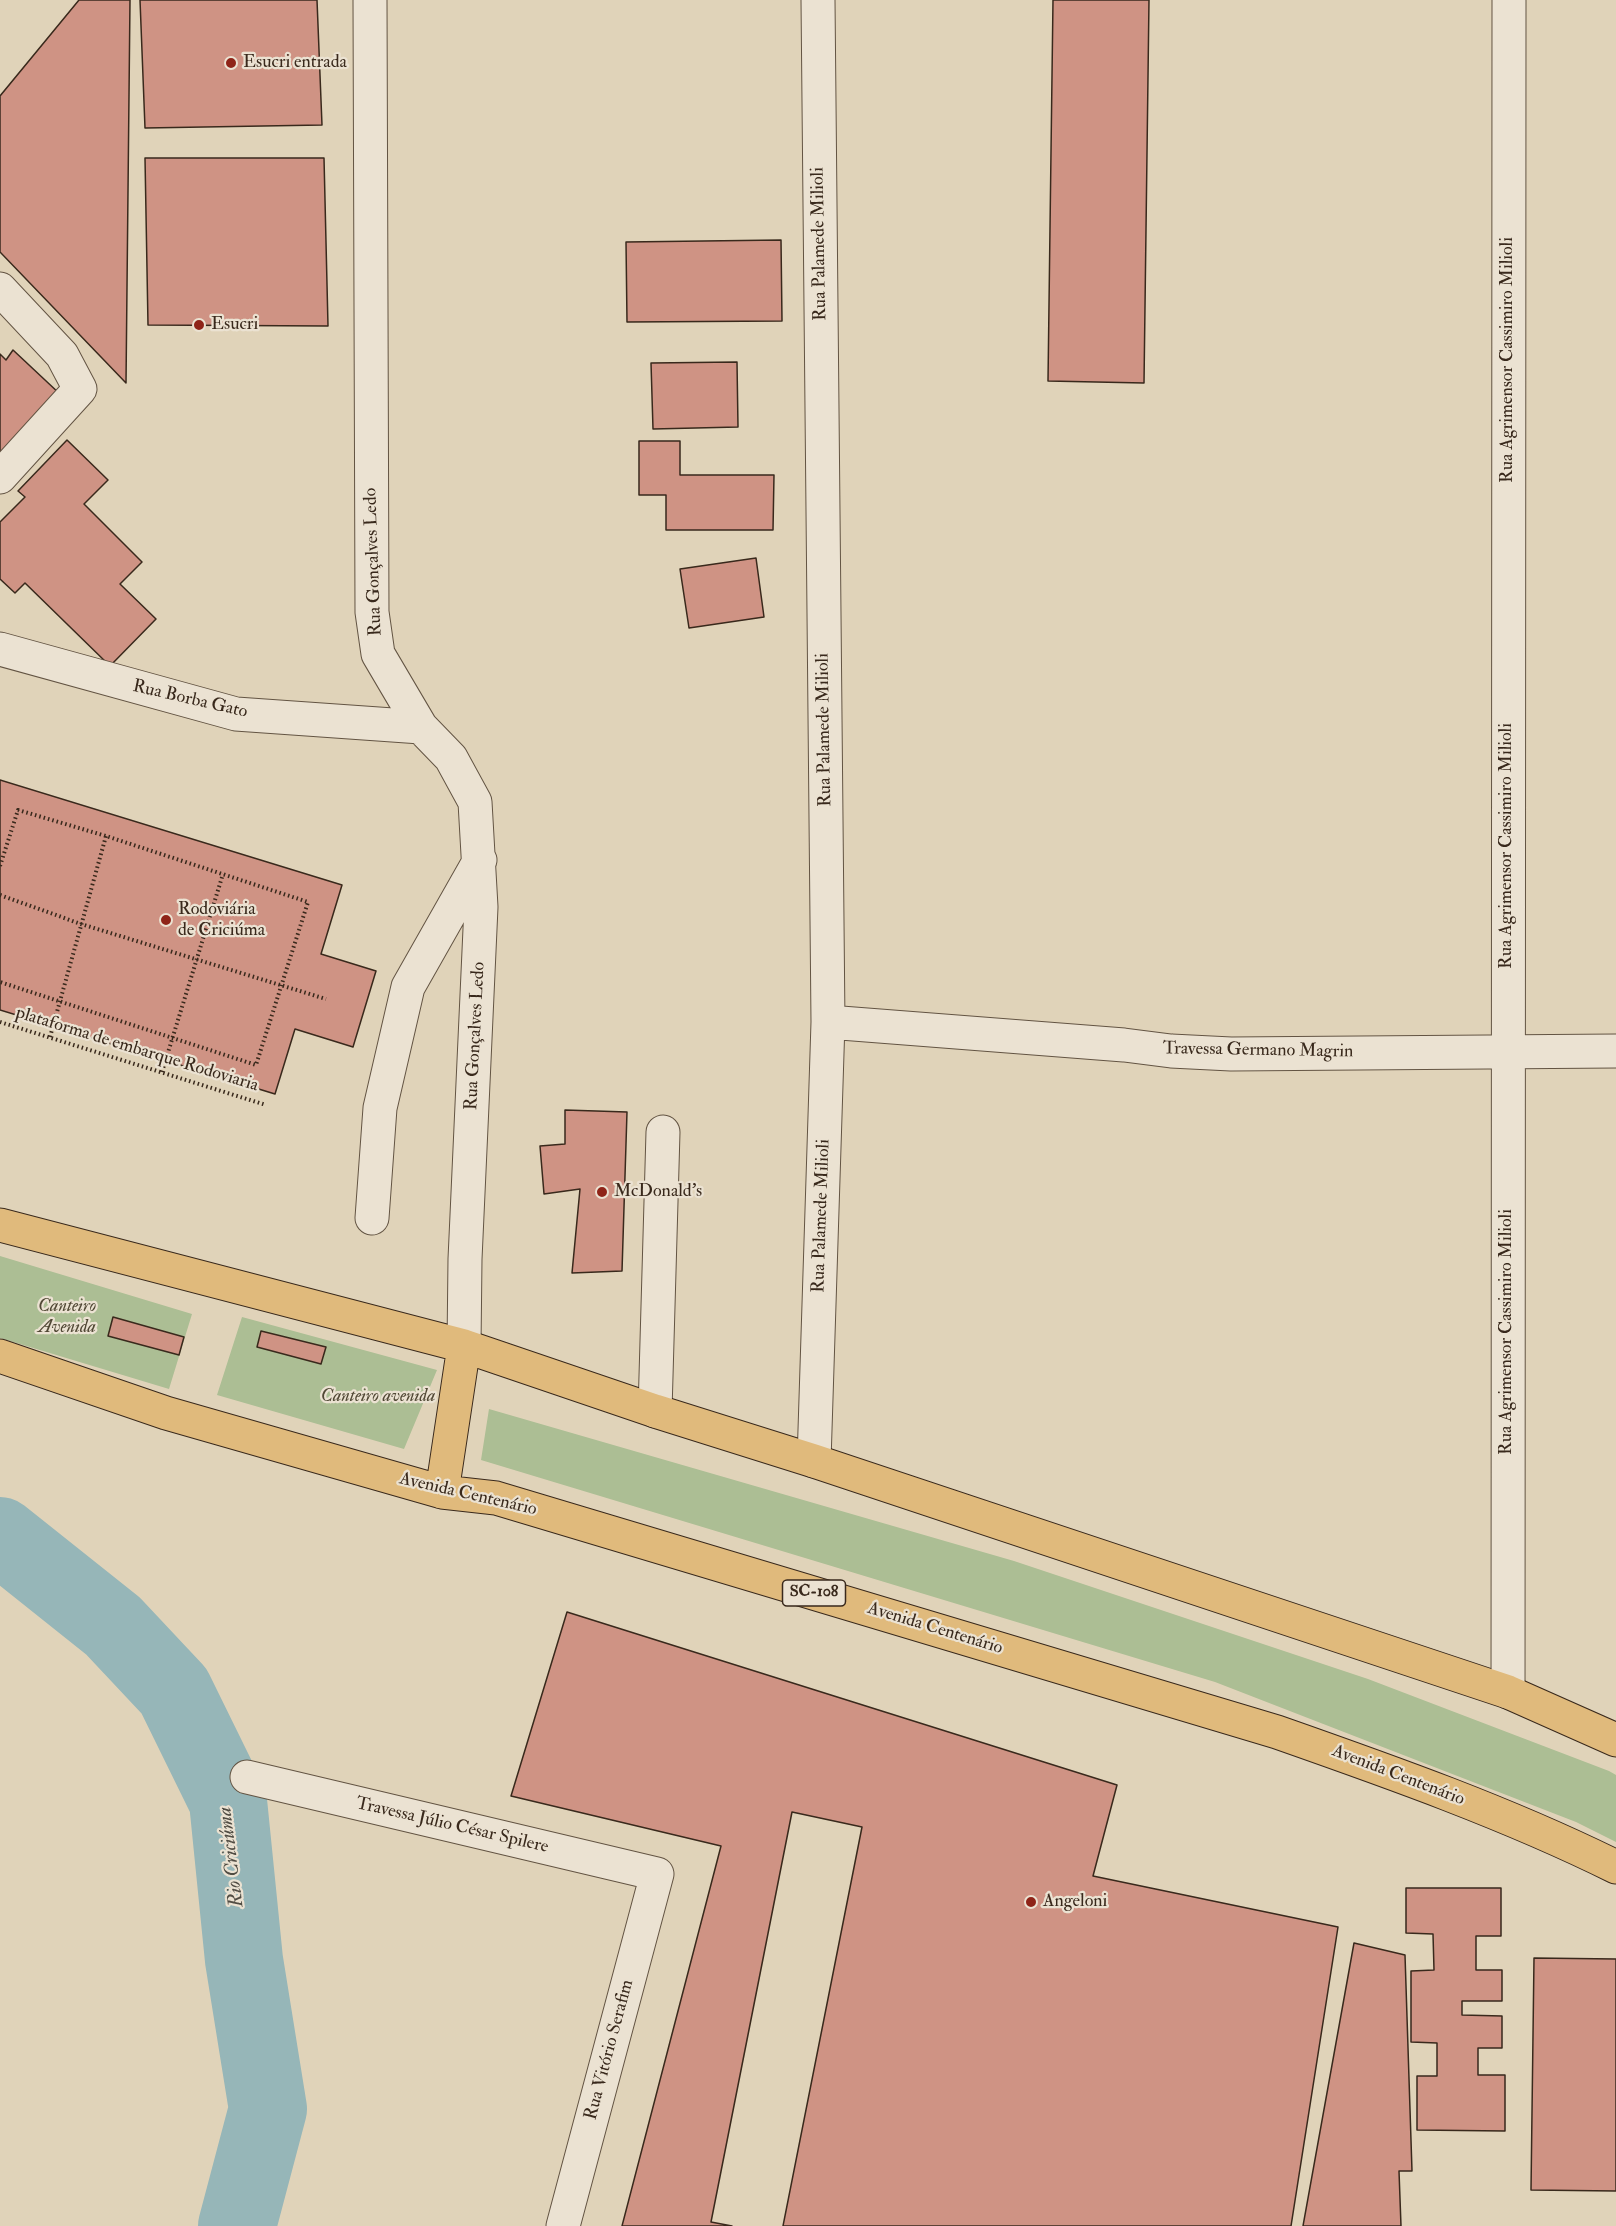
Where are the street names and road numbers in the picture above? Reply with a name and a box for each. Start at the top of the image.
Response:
street label: Rua Palamede Milioli [808,167,832,321]
street label: Rua Agrimensor Cassimiro Milioli [1497,237,1519,483]
street label: Rua Gonçalves Ledo [361,487,387,637]
street label: Rua Palamede Milioli [813,653,837,807]
street label: Rua Borba Gato [130,676,250,724]
street label: Rua Agrimensor Cassimiro Milioli [1496,723,1518,969]
street label: Rua Gonçalves Ledo [461,961,491,1111]
street label: plataforma de embarque Rodoviaria [13,1003,261,1097]
street label: Travessa Germano Magrin [1163,1039,1353,1063]
street label: Rua Palamede Milioli [809,1139,835,1293]
street label: Rua Agrimensor Cassimiro Milioli [1496,1209,1518,1455]
street label: Avenida Centenário [397,1469,539,1521]
road number: SC-108 [782,1580,846,1606]
street label: Avenida Centenário [865,1598,1005,1660]
street label: Avenida Centenário [1329,1741,1467,1811]
street label: Travessa Júlio César Spilere [354,1793,550,1859]
street label: Rua Vitório Serafim [581,1977,639,2123]

